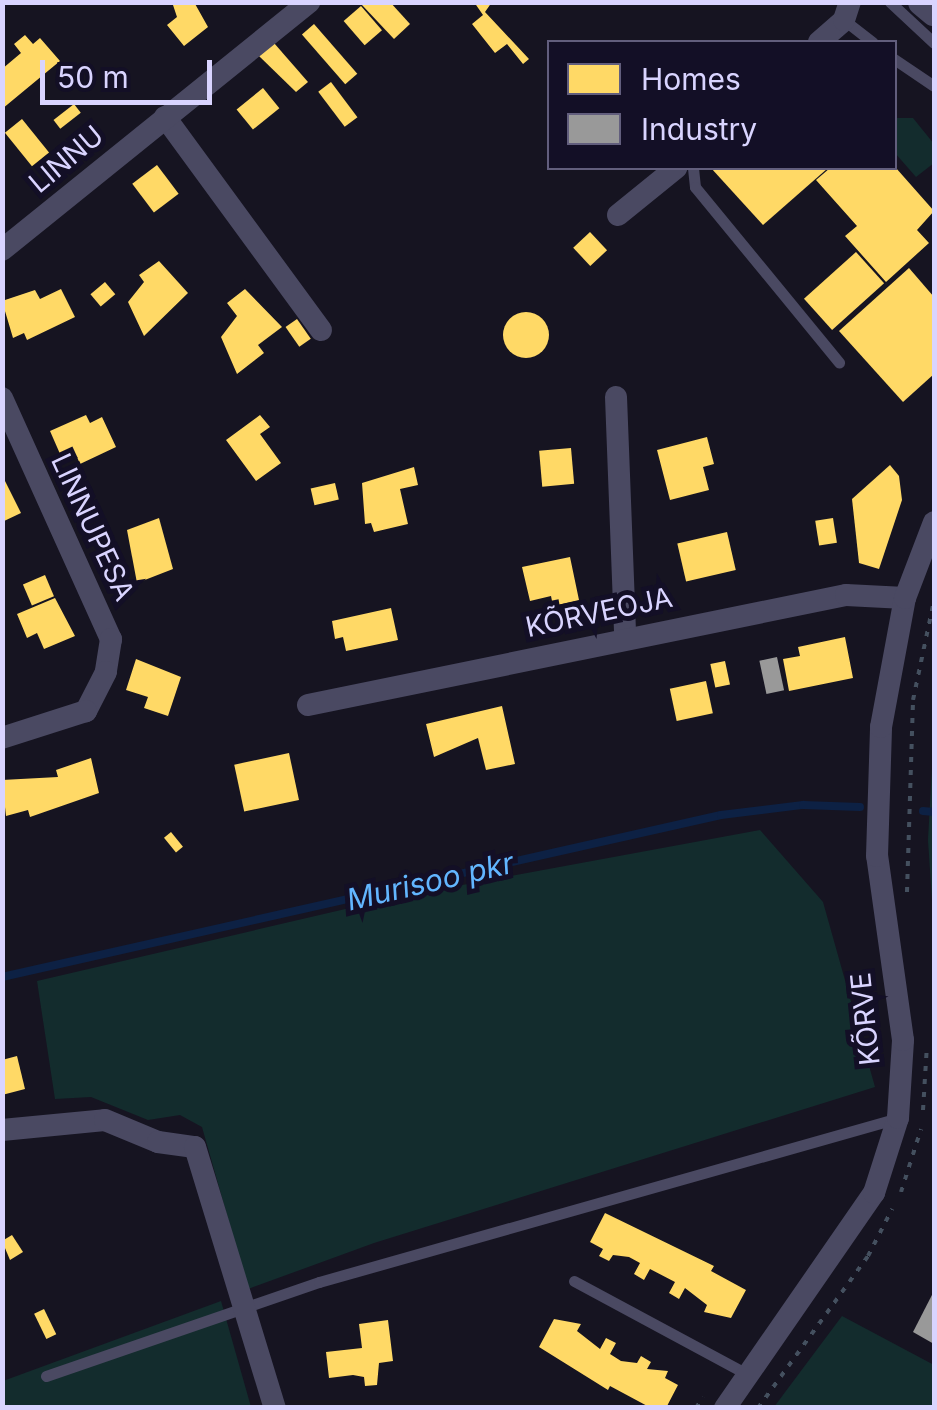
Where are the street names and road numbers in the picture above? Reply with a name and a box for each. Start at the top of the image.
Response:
street label: LINNU [22,118,110,200]
street label: LINNUPESA [44,448,142,606]
street label: KÕRVEOJA [523,580,675,644]
street label: KÕRVE [843,971,887,1067]

